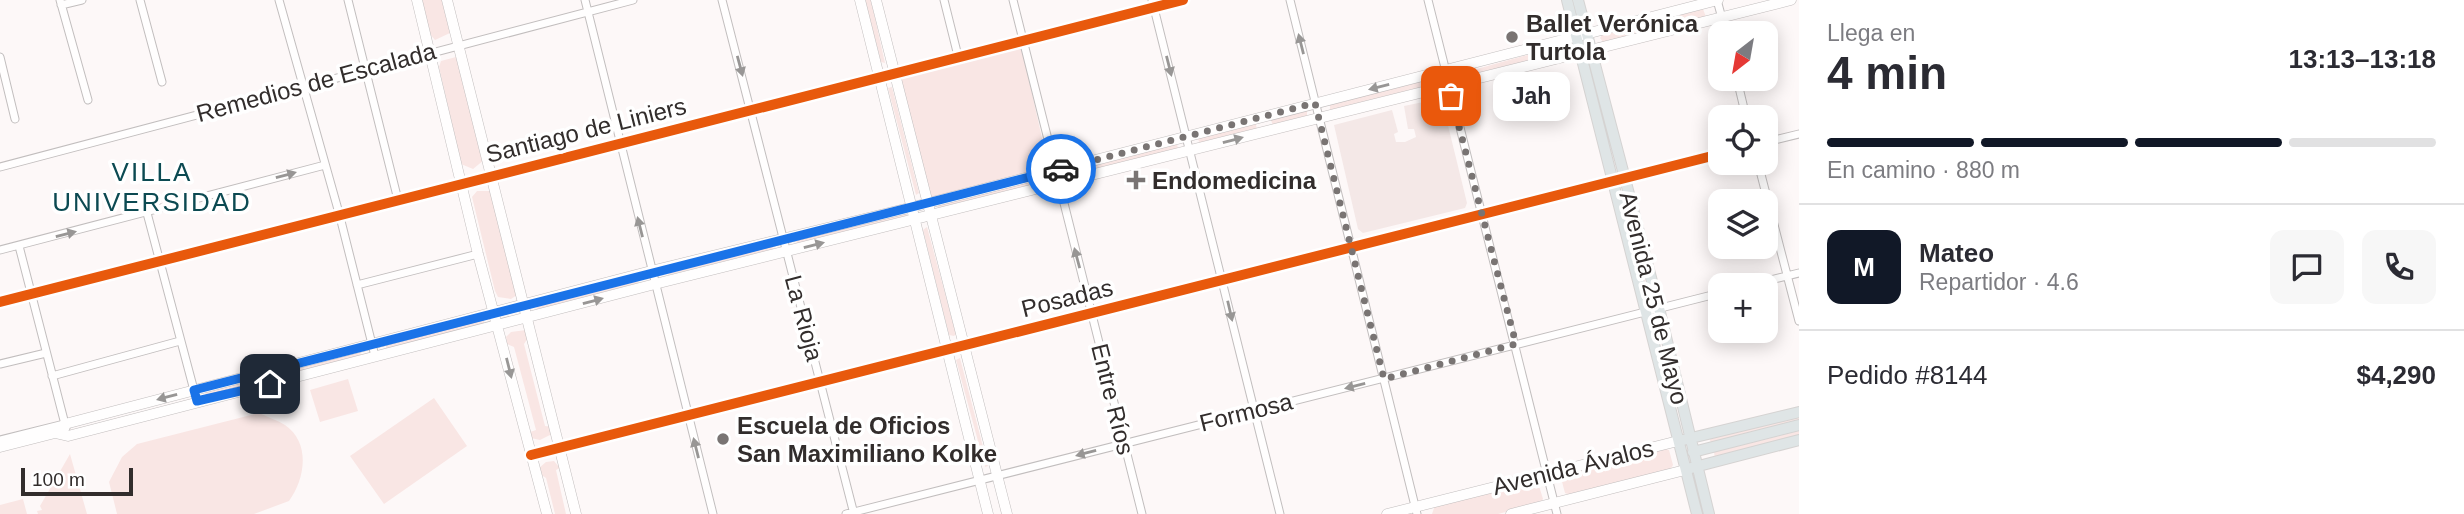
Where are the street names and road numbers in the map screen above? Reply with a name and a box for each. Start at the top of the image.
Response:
street label: Remedios de Escalada [193,37,439,127]
street label: Santiago de Liniers [483,92,689,168]
street label: Avenida 25 de Mayo [1614,189,1694,407]
street label: La Rioja [780,272,829,365]
street label: Posadas [1018,274,1116,322]
street label: Entre Ríos [1086,341,1140,457]
street label: Formosa [1197,387,1296,437]
street label: Avenida Ávalos [1490,434,1656,500]

